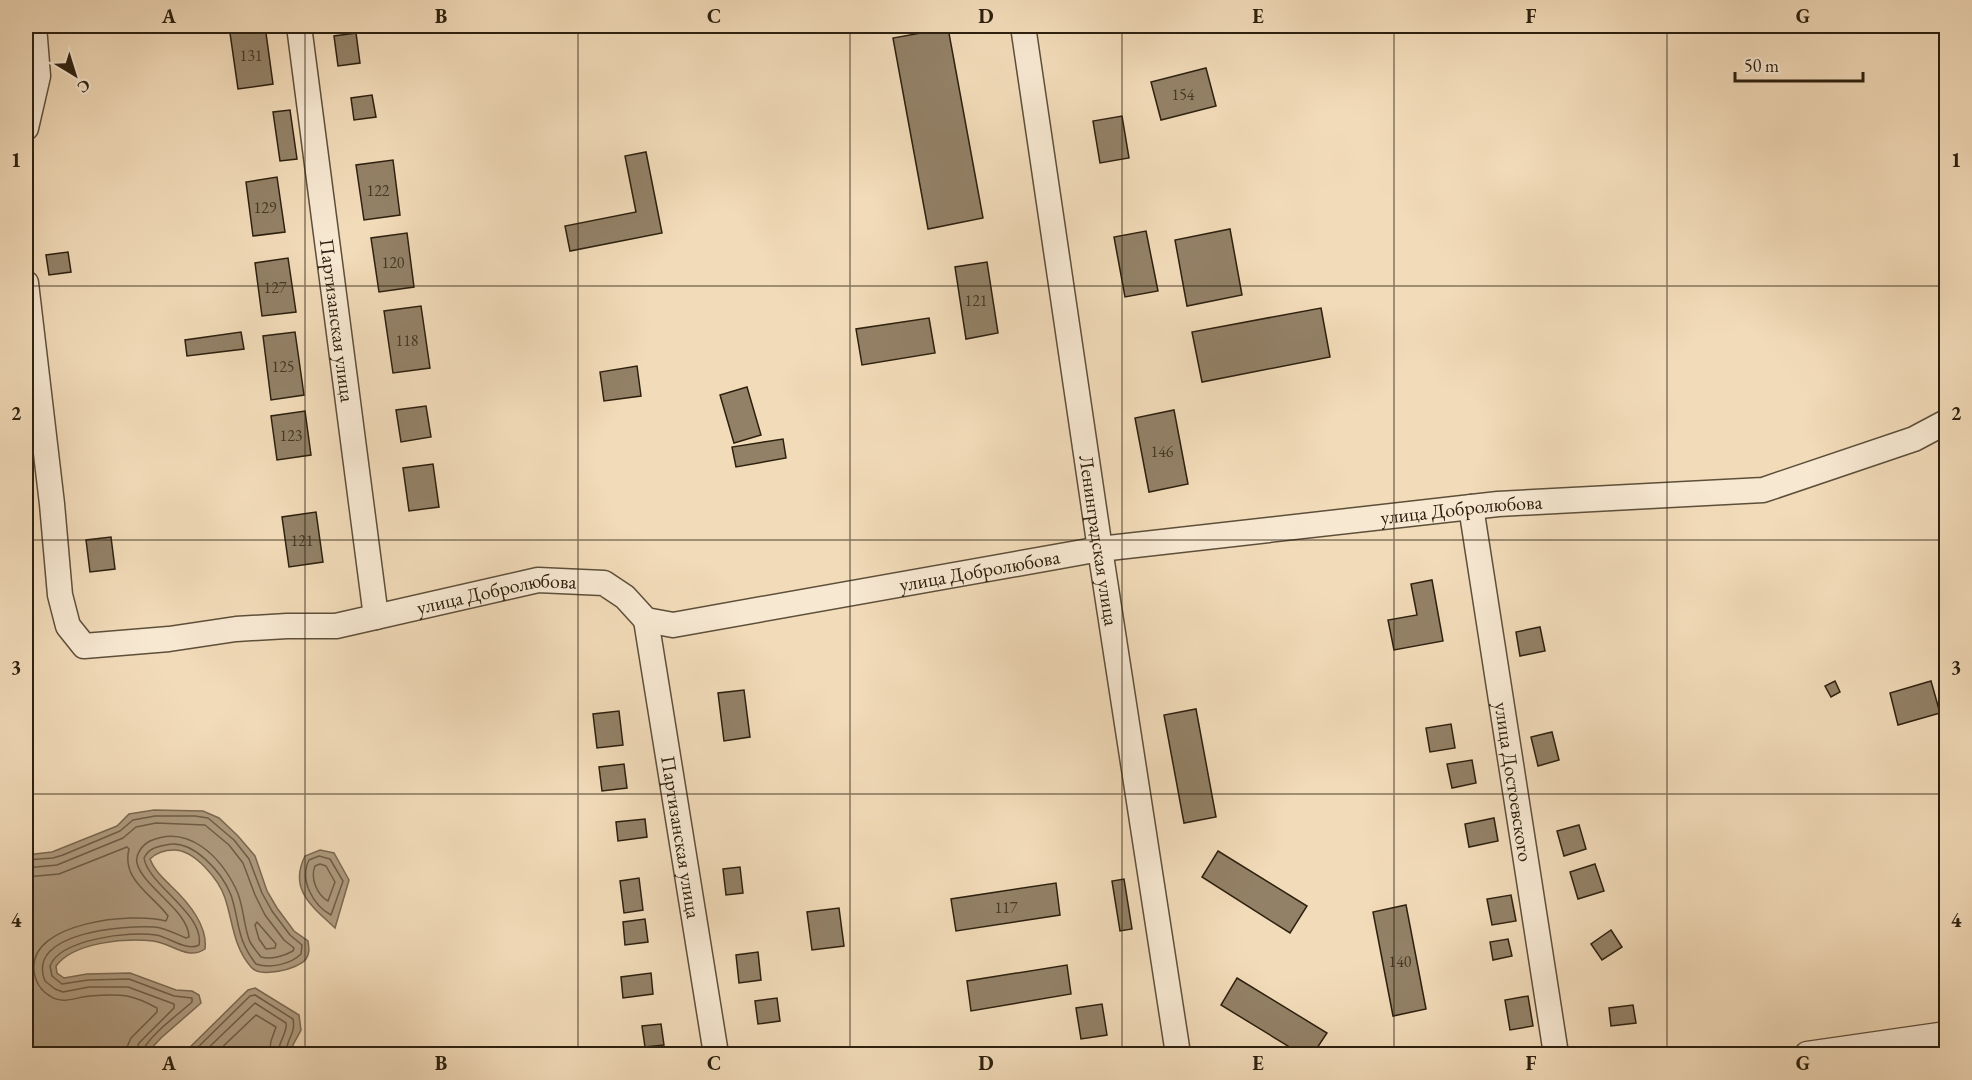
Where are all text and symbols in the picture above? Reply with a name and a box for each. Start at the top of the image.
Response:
text: A [161,3,177,29]
text: B [435,3,447,29]
text: C [707,3,721,29]
text: D [978,3,994,29]
text: E [1252,3,1264,29]
text: F [1526,3,1537,29]
text: G [1796,3,1810,29]
north arrow [45,45,105,105]
house number: 131 [239,45,263,66]
scale bar [1735,45,1862,83]
text: 50 m [1744,54,1779,77]
text: С [73,75,95,98]
house number: 154 [1171,84,1195,105]
text: 1 [11,147,21,173]
text: 1 [1951,147,1961,173]
house number: 122 [366,180,390,201]
house number: 129 [253,197,277,218]
street label: Партизанская улица [314,237,361,404]
house number: 120 [381,252,405,273]
house number: 127 [263,277,287,298]
house number: 121 [964,290,988,311]
house number: 118 [395,330,419,351]
house number: 125 [271,356,295,377]
text: 2 [11,400,22,426]
text: 2 [1951,400,1962,426]
house number: 123 [279,425,303,446]
house number: 146 [1150,441,1174,462]
street label: Ленинградская улица [1073,453,1125,628]
street label: улица Добролюбова [1379,489,1543,530]
house number: 121 [290,530,314,551]
street label: улица Добролюбова [897,543,1062,598]
street label: улица Добролюбова [414,567,577,620]
text: 3 [11,654,21,680]
text: 3 [1951,654,1961,680]
street label: улица Достоевского [1488,700,1539,863]
street label: Партизанская улица [655,754,707,920]
house number: 117 [994,897,1018,918]
text: 4 [11,907,22,933]
text: 4 [1951,907,1962,933]
house number: 140 [1388,951,1412,972]
text: A [161,1050,177,1076]
text: B [435,1050,447,1076]
text: C [707,1050,721,1076]
text: D [978,1050,994,1076]
text: E [1252,1050,1264,1076]
text: F [1526,1050,1537,1076]
text: G [1796,1050,1810,1076]

